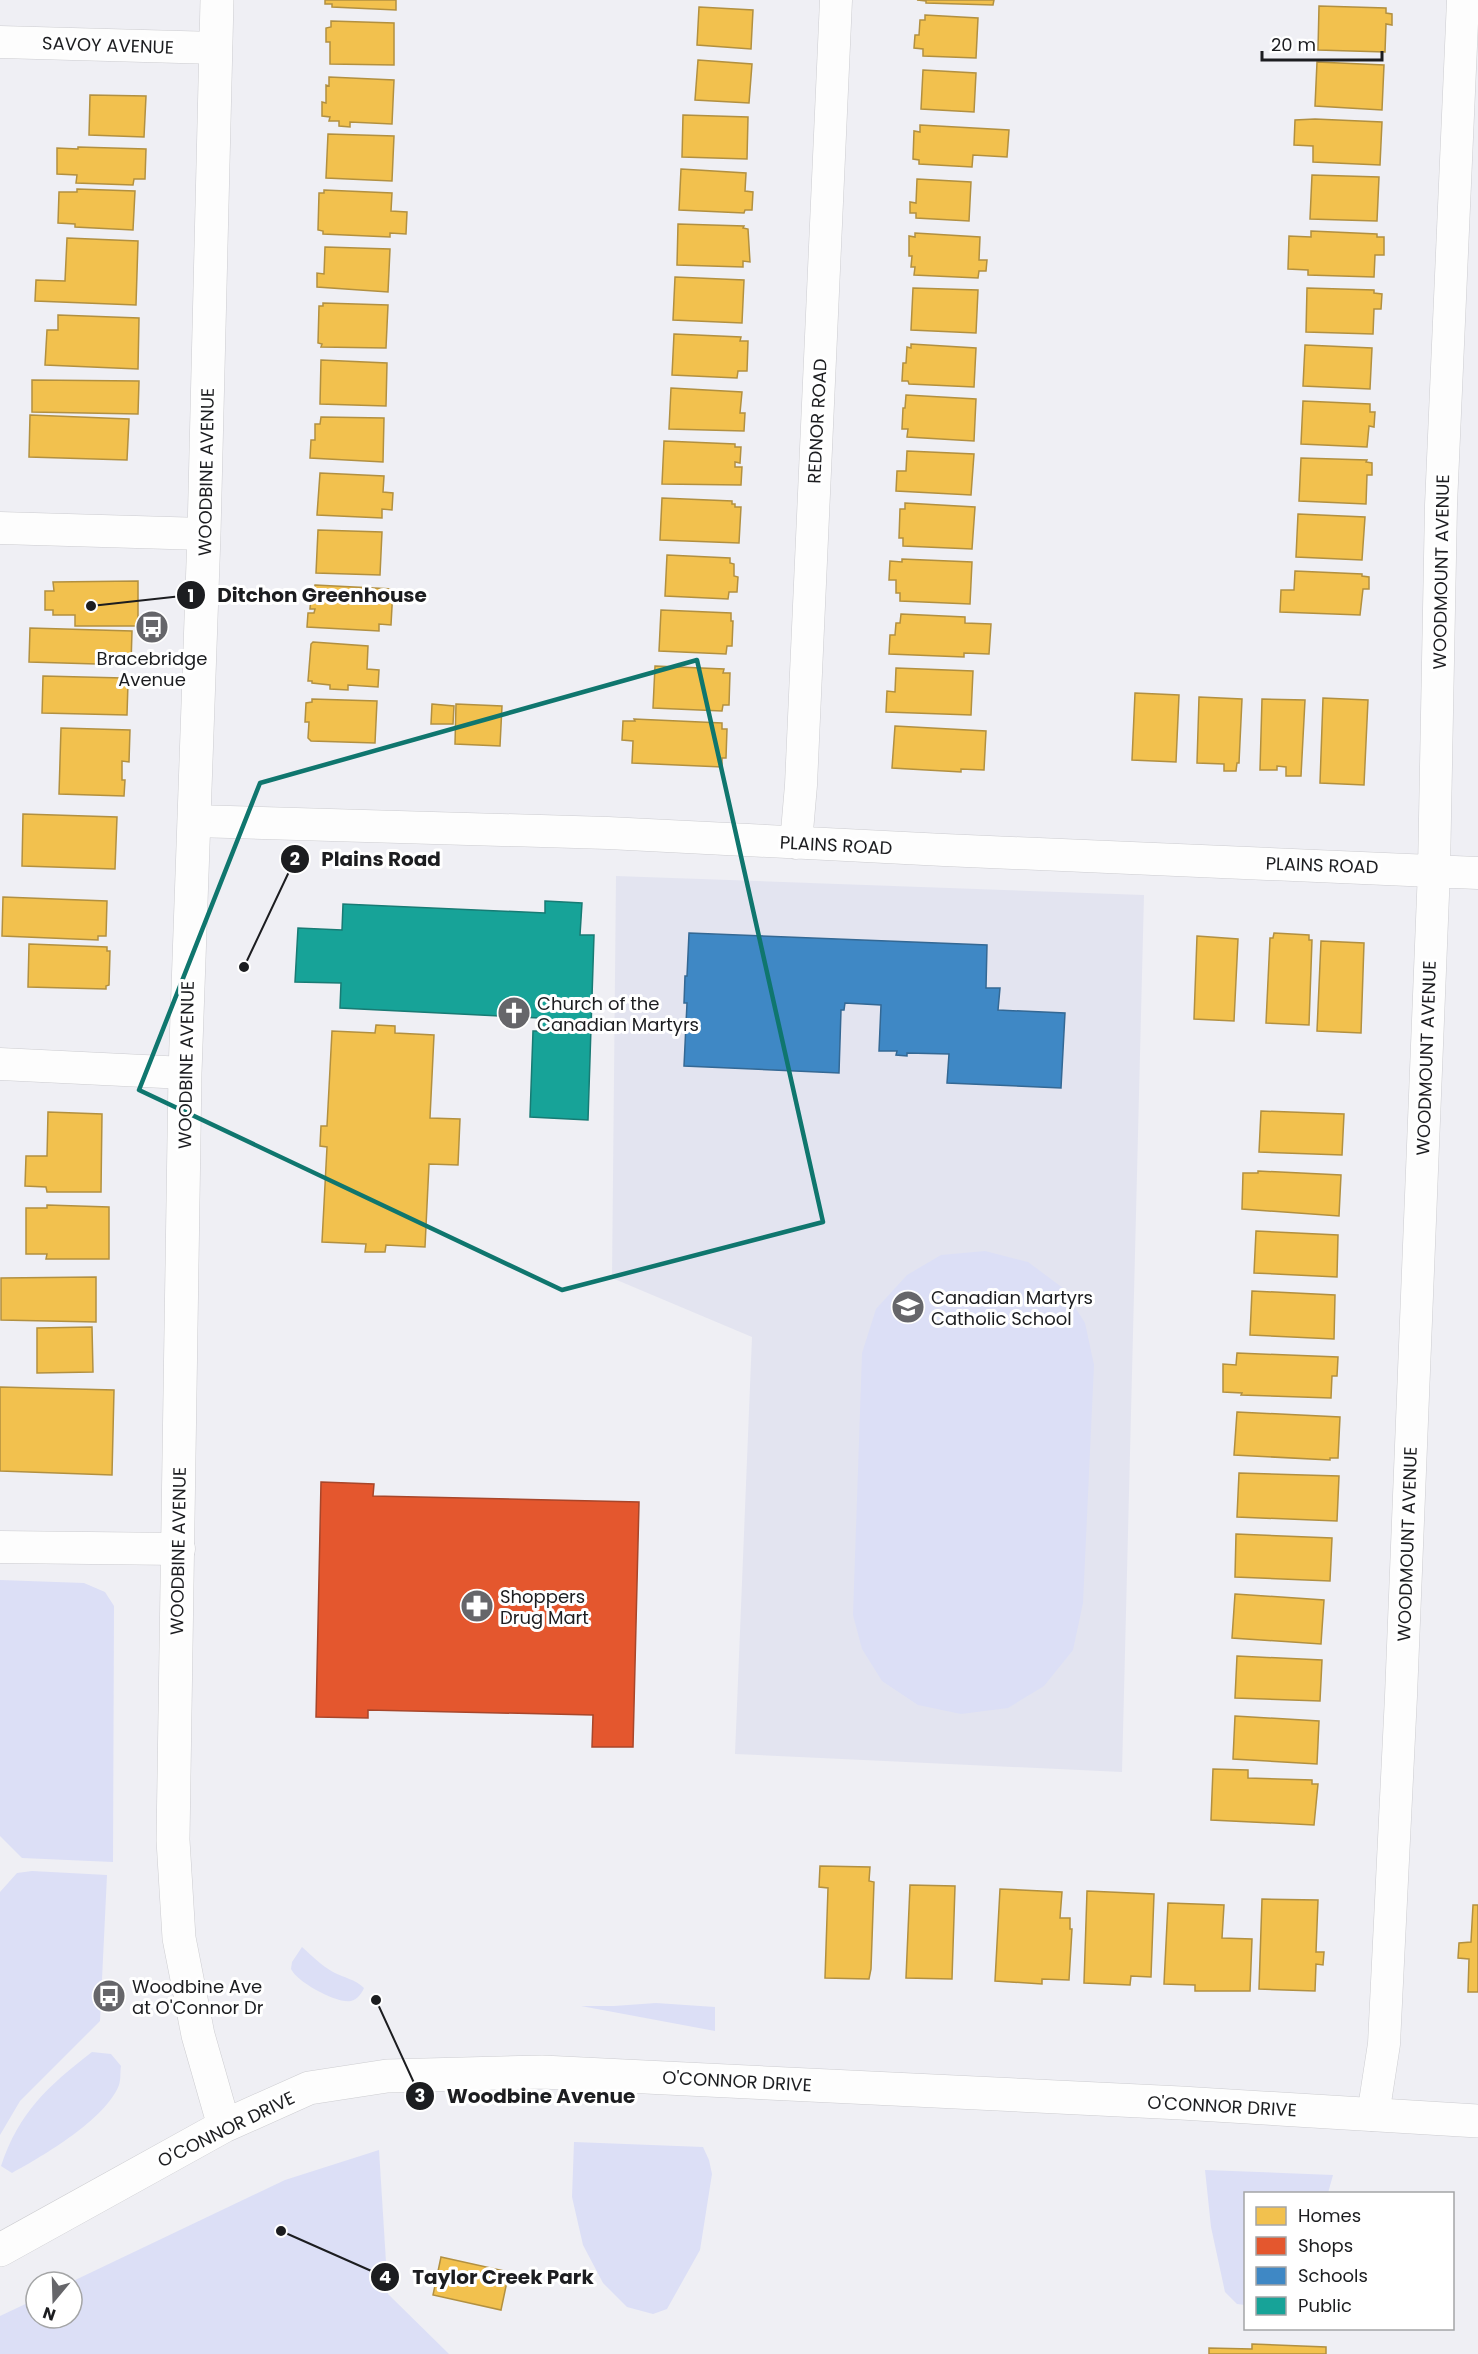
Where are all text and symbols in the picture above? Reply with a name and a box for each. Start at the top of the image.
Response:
scale bar [1262,24,1382,62]
street label: SAVOY AVENUE [42,30,174,60]
text: 20 m [1271,32,1316,57]
street label: REDNOR ROAD [801,358,833,484]
street label: WOODBINE AVENUE [192,388,220,556]
street label: WOODMOUNT AVENUE [1427,474,1455,670]
callout: Ditchon Greenhouse [176,576,439,614]
text: Ditchon Greenhouse [217,581,427,609]
text: 1 [188,583,194,608]
bus stop icon: Bracebridge Avenue [134,609,170,645]
place label: Bracebridge Avenue [97,646,207,692]
street label: PLAINS ROAD [779,830,893,860]
callout: Plains Road [280,840,453,878]
text: Plains Road [321,845,441,873]
text: 2 [290,846,300,871]
street label: PLAINS ROAD [1265,851,1379,879]
street label: WOODMOUNT AVENUE [1410,960,1442,1156]
street label: WOODBINE AVENUE [172,981,200,1149]
place label: Church of the Canadian Martyrs [537,991,699,1037]
church icon: Church of the Canadian Martyrs [496,995,532,1031]
place label: Canadian Martyrs Catholic School [931,1285,1093,1331]
school or university icon: Canadian Martyrs Catholic School [890,1289,926,1325]
street label: WOODMOUNT AVENUE [1391,1446,1423,1642]
street label: WOODBINE AVENUE [164,1467,192,1635]
place label: Shoppers Drug Mart [500,1584,589,1630]
pharmacy icon: Shoppers Drug Mart [459,1588,495,1624]
place label: Woodbine Ave at O'Connor Dr [132,1974,264,2020]
bus stop icon: Woodbine Ave at O'Connor Dr [91,1978,127,2014]
street label: O'CONNOR DRIVE [662,2065,812,2097]
callout: Woodbine Avenue [405,2077,647,2115]
text: Woodbine Avenue [447,2082,635,2110]
text: 3 [415,2083,425,2108]
street label: O'CONNOR DRIVE [153,2085,299,2173]
street label: O'CONNOR DRIVE [1147,2090,1297,2122]
legend [1244,2192,1454,2330]
text: Homes [1298,2203,1361,2228]
text: Shops [1298,2233,1353,2258]
callout: Taylor Creek Park [370,2258,606,2296]
text: Taylor Creek Park [412,2263,594,2291]
text: Schools [1298,2263,1368,2288]
text: 4 [379,2264,391,2289]
north arrow [24,2270,84,2330]
text: Public [1298,2293,1352,2318]
text: N [40,2301,59,2327]

